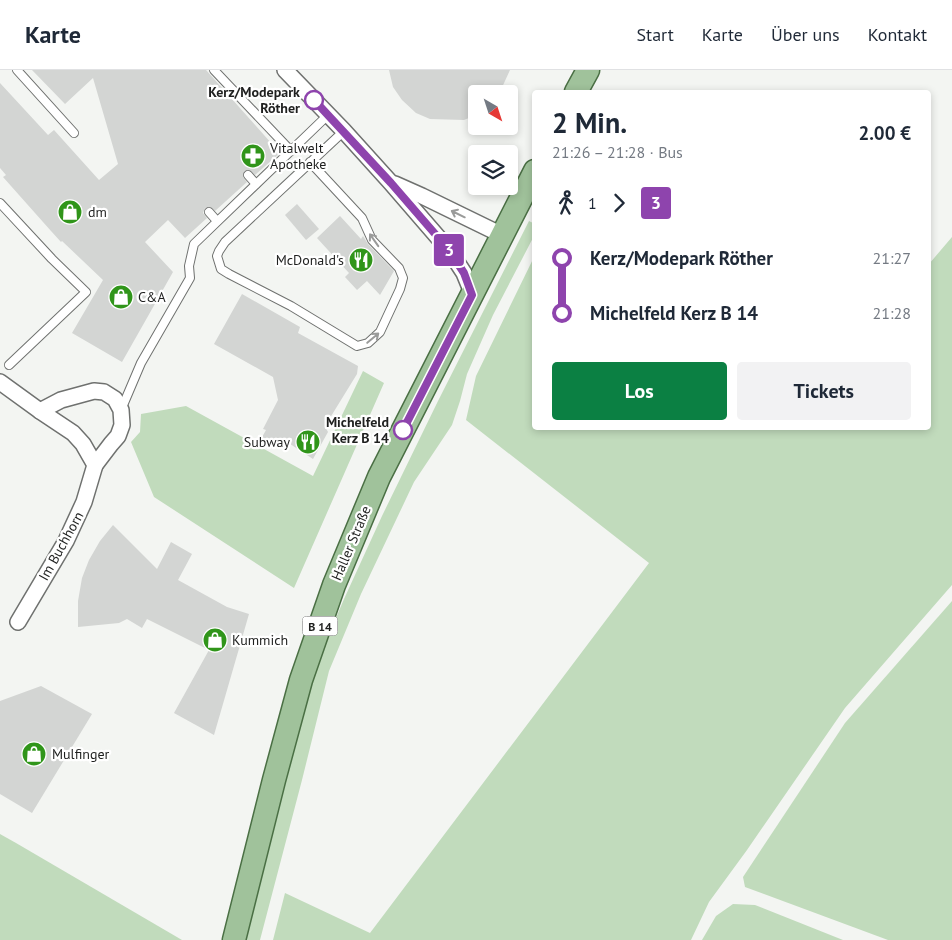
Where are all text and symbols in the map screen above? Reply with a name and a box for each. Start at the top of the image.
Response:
text: Karte [25,19,81,50]
text: Start [636,23,674,46]
text: Karte [702,23,743,46]
text: Über uns [771,23,840,46]
text: Kontakt [868,23,927,46]
place label: Kerz/Modepark Röther [208,83,300,117]
north arrow [468,85,518,135]
map controls [468,85,518,195]
marker: Kerz/Modepark Röther [304,90,324,110]
text: 2 Min. [552,104,627,141]
text: 2.00 € [858,121,911,145]
place label: Vitalwelt Apotheke [269,139,326,173]
text: 21:26 – 21:28 · Bus [552,142,683,162]
pharmacy icon: Vitalwelt Apotheke [240,143,266,169]
button: layers [468,145,518,195]
icon: walk [552,189,580,217]
icon: forward [605,189,633,217]
text: 3 [651,191,661,214]
text: 1 [588,193,597,213]
shop icon: dm [57,199,83,225]
place label: dm [88,203,107,221]
one-way arrow [451,209,466,218]
one-way arrow [369,233,379,247]
line badge: 3 [433,234,465,266]
text: 3 [444,238,454,261]
text: Kerz/Modepark Röther [590,246,773,270]
restaurant icon: McDonald's [348,247,374,273]
text: 21:27 [873,248,911,268]
place label: McDonald's [276,251,344,269]
shop icon: C&A [108,284,134,310]
place label: C&A [138,288,166,306]
text: Michelfeld Kerz B 14 [590,301,758,325]
text: 21:28 [873,303,911,323]
one-way arrow [367,333,380,344]
button: Los [552,362,727,420]
button: Tickets [737,362,911,420]
place label: Michelfeld Kerz B 14 [326,413,389,447]
marker: Michelfeld Kerz B 14 [393,420,413,440]
restaurant icon: Subway [295,429,321,455]
place label: Subway [244,433,290,451]
street label: Haller Straße [327,503,375,583]
street label: Im Buchhorn [35,508,87,584]
road number: B 14 [302,616,338,636]
shop icon: Kummich [202,627,228,653]
place label: Kummich [232,631,288,649]
shop icon: Mulfinger [21,741,47,767]
place label: Mulfinger [52,745,110,763]

